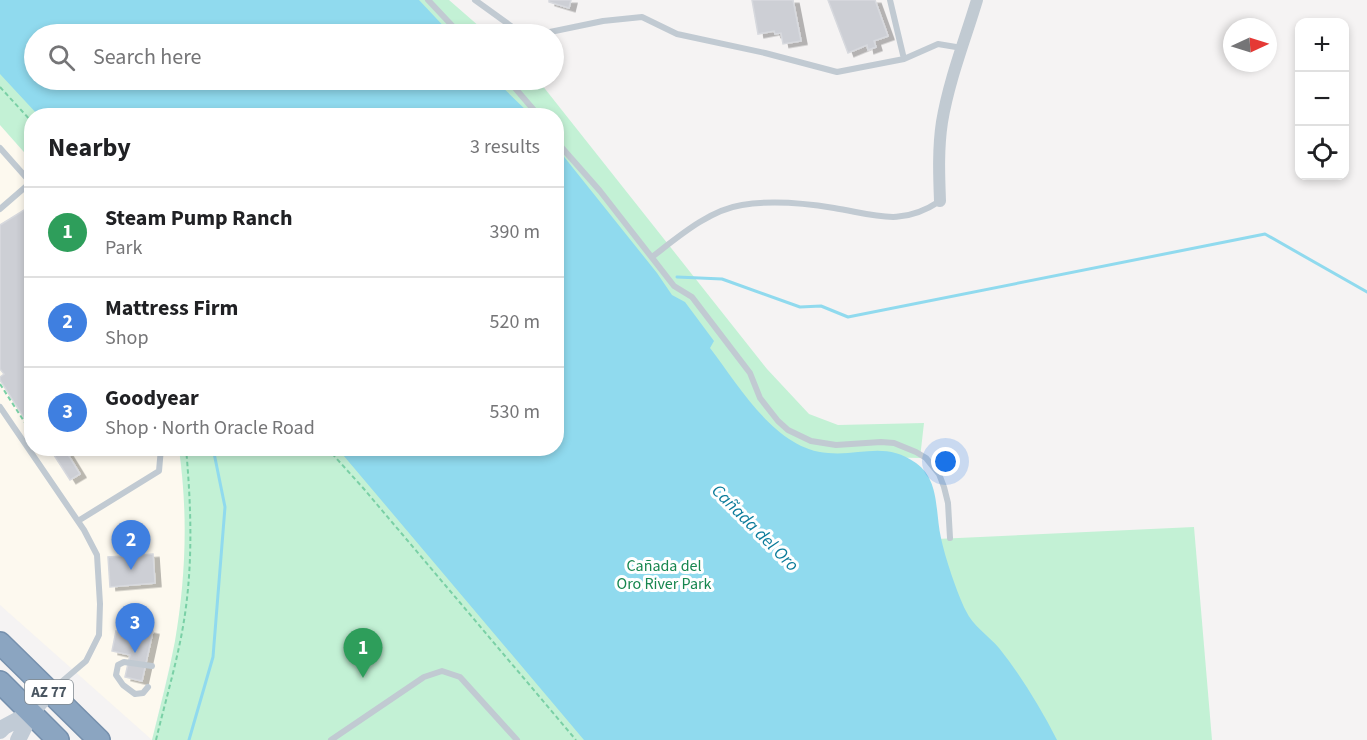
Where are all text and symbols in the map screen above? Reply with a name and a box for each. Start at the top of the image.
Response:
north arrow [1223,18,1277,72]
map controls [1295,18,1349,180]
button: + [1295,18,1349,72]
search box [24,24,564,90]
icon: search [45,41,78,74]
text: Search here [93,41,201,73]
button: − [1295,72,1349,126]
button: locate [1295,126,1349,180]
text: Nearby [48,129,131,166]
text: 3 results [470,133,540,161]
text: Steam Pump Ranch [105,202,292,234]
text: 1 [62,218,73,246]
text: 390 m [490,218,540,246]
text: Park [105,234,142,262]
text: Mattress Firm [105,292,238,324]
text: 2 [62,308,73,336]
text: 520 m [490,308,540,336]
text: Shop [105,324,149,352]
text: Goodyear [105,382,199,414]
text: 3 [62,398,73,426]
text: 530 m [490,398,540,426]
text: Shop · North Oracle Road [105,414,315,442]
your location [931,447,960,476]
water label: Cañada del Oro [706,479,804,577]
pin: 2 [112,520,150,570]
park label: Cañada del Oro River Park [617,555,712,595]
pin: 3 [116,604,154,653]
pin: 1 [344,628,382,678]
road number: AZ 77 [25,680,73,704]

